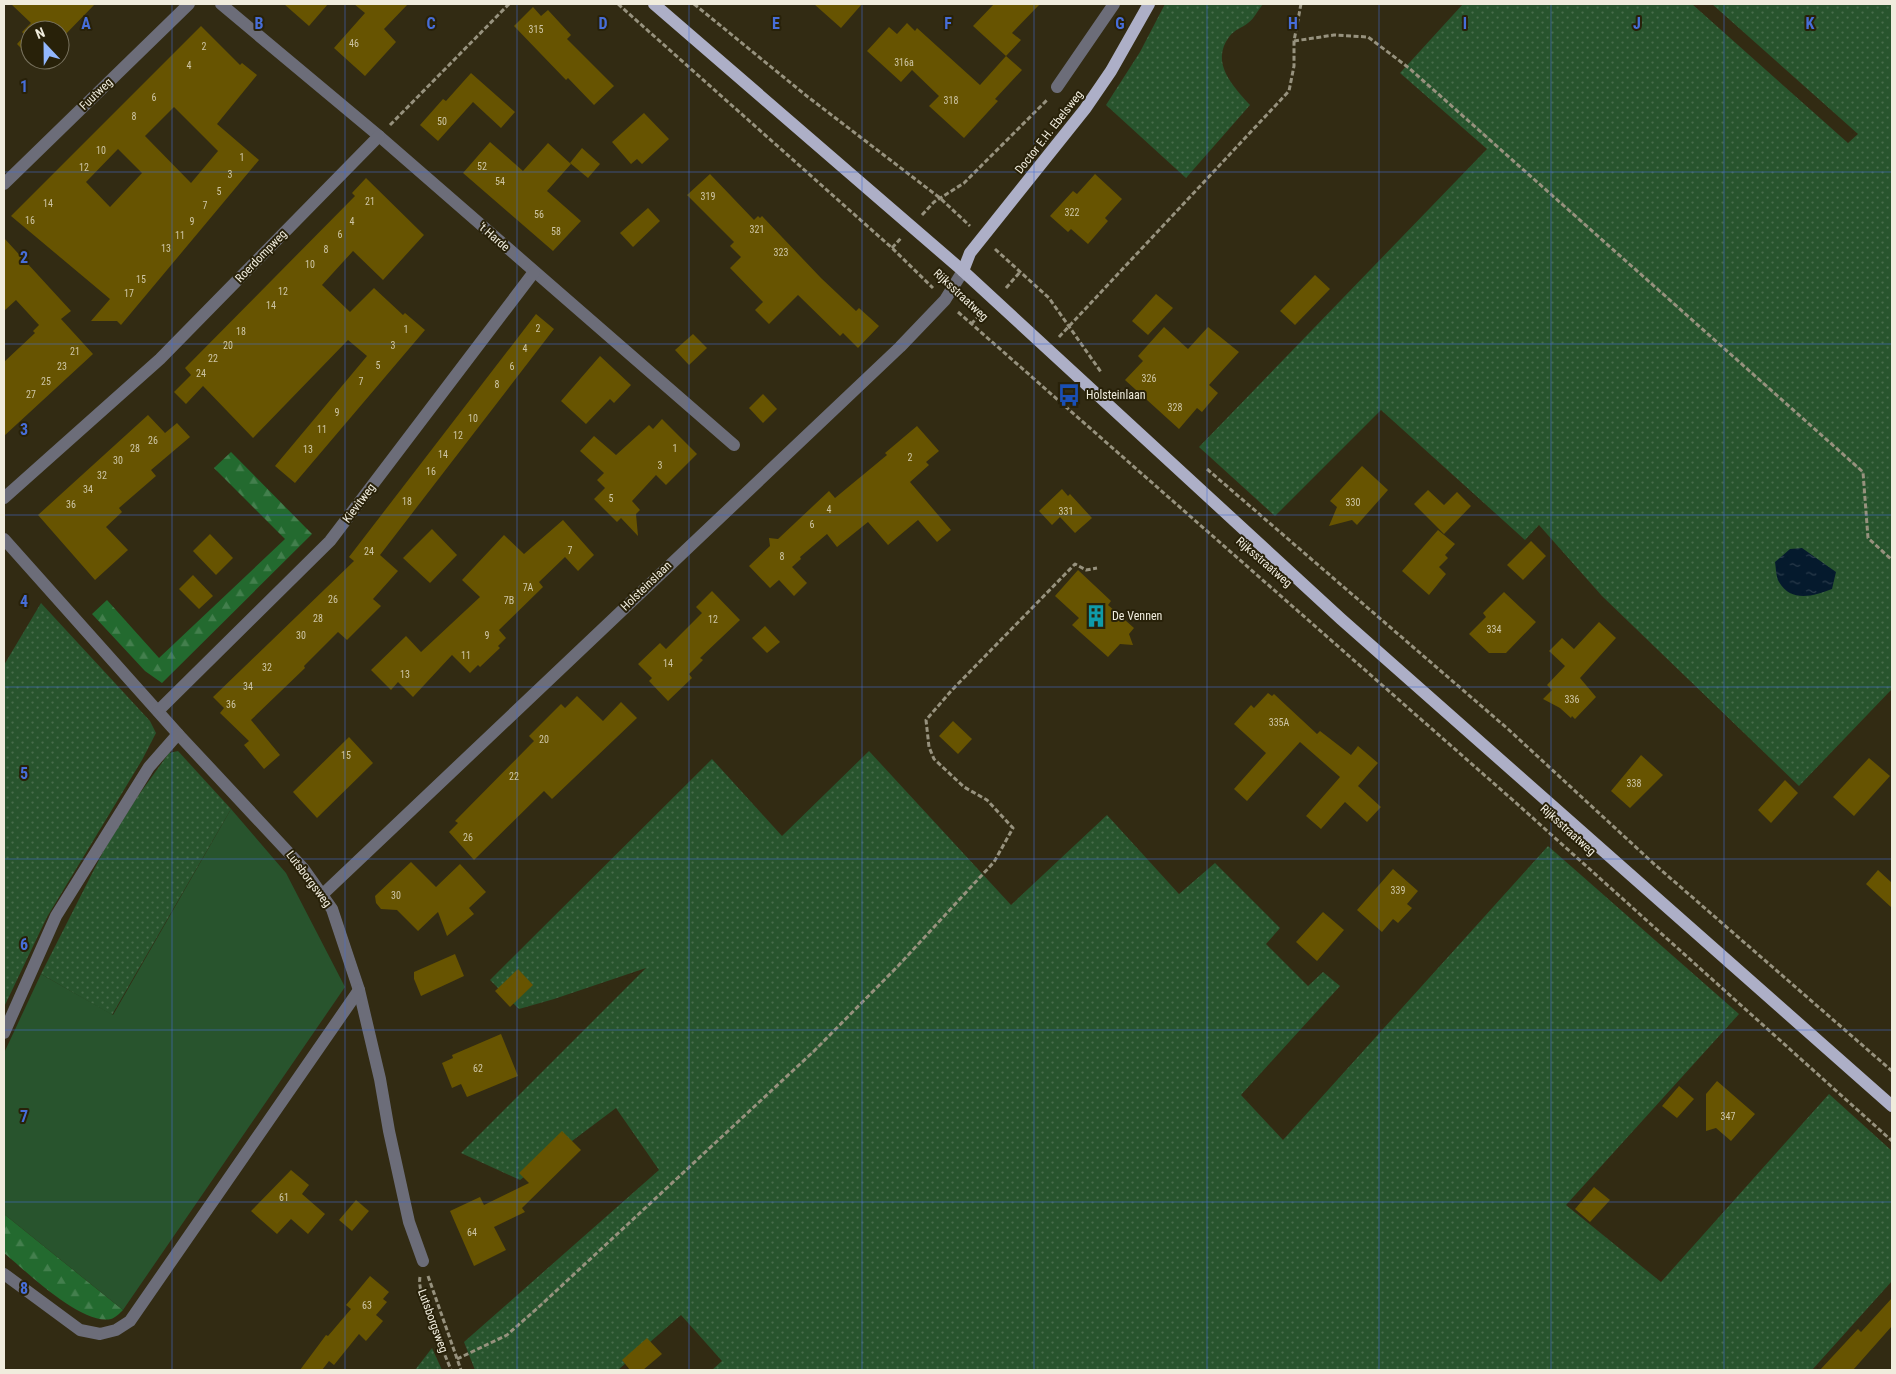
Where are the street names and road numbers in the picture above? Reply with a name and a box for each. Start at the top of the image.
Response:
street label: Fuutweg [77,75,115,113]
street label: Doctor E.H. Ebelsweg [1012,88,1086,176]
street label: 't Harde [476,220,513,255]
street label: Roerdompweg [232,227,290,285]
street label: Rijksstraatweg [931,266,991,324]
street label: Kievitweg [340,481,378,525]
street label: Rijksstraatweg [1233,534,1295,590]
street label: Holsteinslaan [618,558,674,614]
street label: Rijksstraatweg [1537,802,1599,859]
street label: Lutsborgsweg [283,848,335,910]
street label: Lutsborgsweg [415,1287,451,1355]

